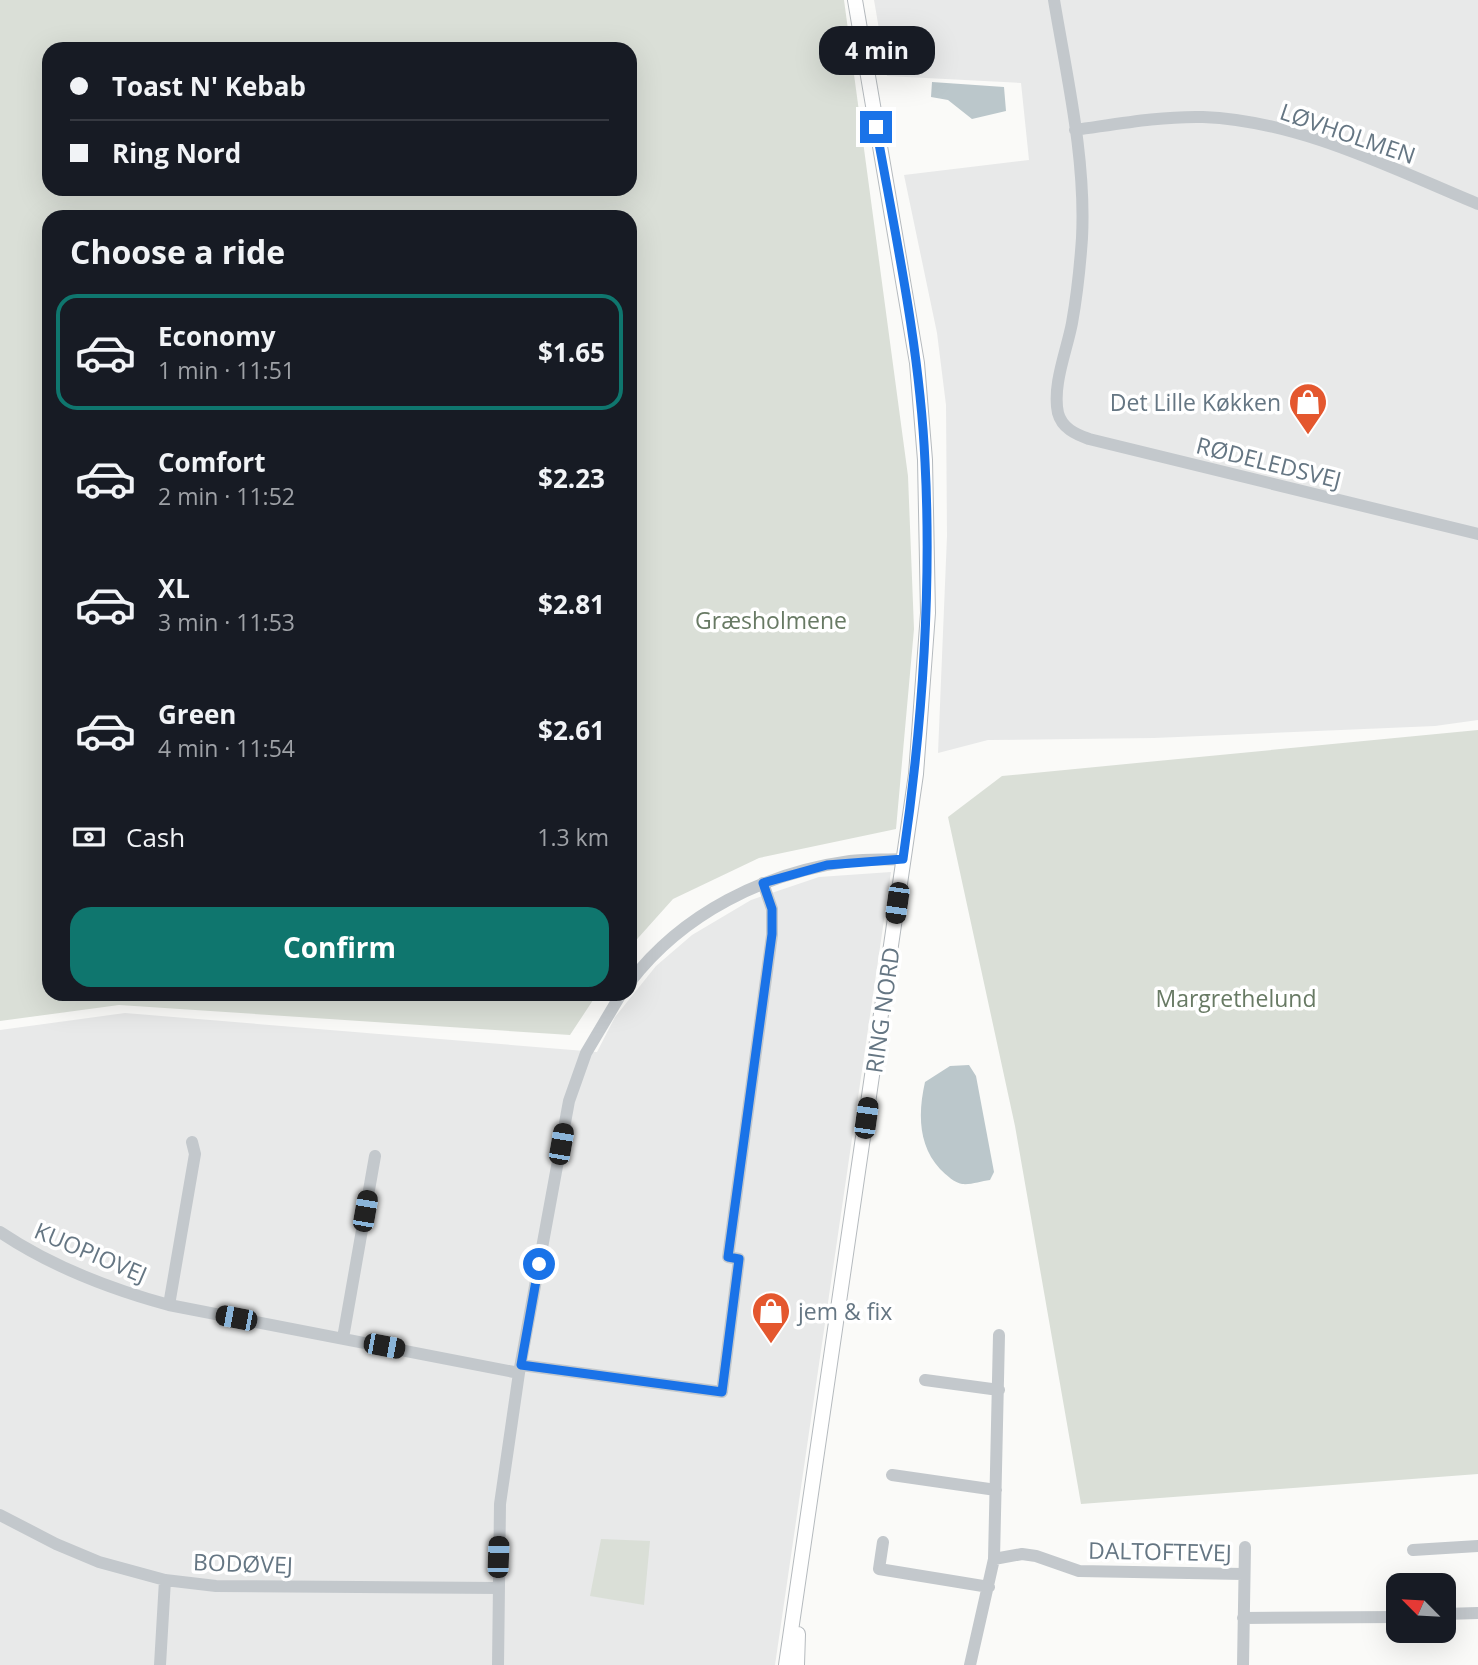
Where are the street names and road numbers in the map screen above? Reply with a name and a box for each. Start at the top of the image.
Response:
street label: LØVHOLMEN [1276,95,1420,171]
street label: RØDELEDSVEJ [1193,429,1345,495]
street label: RING NORD [857,945,907,1075]
street label: KUOPIOVEJ [30,1214,152,1290]
street label: DALTOFTEVEJ [1088,1534,1232,1568]
street label: BODØVEJ [192,1545,294,1581]

